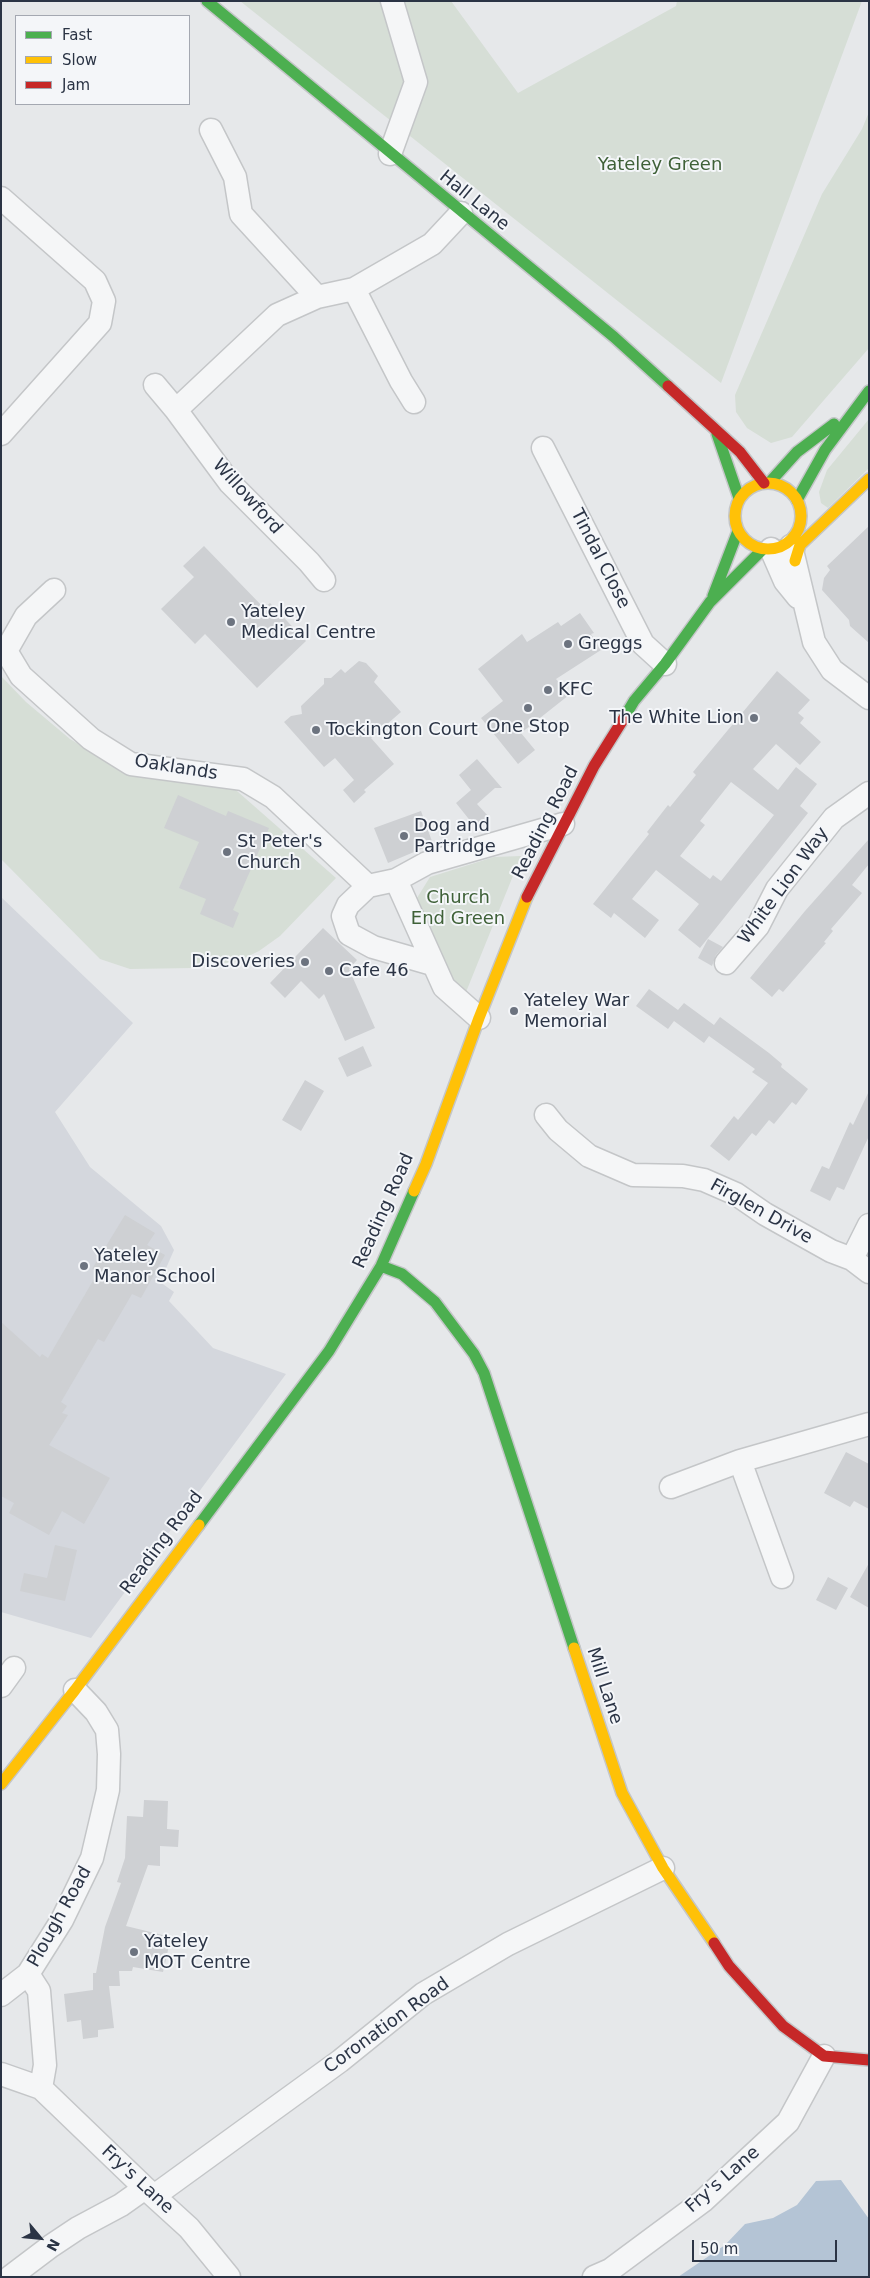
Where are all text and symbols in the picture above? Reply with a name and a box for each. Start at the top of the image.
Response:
legend [15,15,190,105]
text: Fast [62,26,92,44]
text: Slow [62,51,97,69]
text: Jam [62,76,90,94]
park label: Yateley Green [598,154,722,176]
street label: Hall Lane [435,166,513,236]
street label: Willowford [208,455,286,539]
street label: Tindal Close [566,506,634,612]
place label: Yateley Medical Centre [241,601,376,644]
marker: Yateley Medical Centre [225,616,237,628]
place label: Greggs [578,633,642,655]
marker: Greggs [562,638,574,650]
place label: KFC [558,679,593,701]
marker: KFC [542,684,554,696]
marker: One Stop [522,702,534,714]
place label: The White Lion [609,707,744,729]
marker: The White Lion [748,712,760,724]
place label: One Stop [486,716,570,738]
place label: Tockington Court [326,719,478,741]
marker: Tockington Court [310,724,322,736]
street label: Oaklands [133,751,219,785]
street label: Reading Road [508,763,584,883]
place label: Dog and Partridge [414,815,496,858]
street label: White Lion Way [734,823,834,949]
marker: Dog and Partridge [398,830,410,842]
place label: St Peter's Church [237,831,322,874]
marker: St Peter's Church [221,846,233,858]
park label: Church End Green [411,887,505,930]
place label: Discoveries [191,951,295,973]
marker: Discoveries [299,956,311,968]
place label: Cafe 46 [339,960,409,982]
marker: Cafe 46 [323,965,335,977]
place label: Yateley War Memorial [524,990,629,1032]
marker: Yateley War Memorial [508,1005,520,1017]
street label: Reading Road [349,1150,419,1272]
street label: Firglen Drive [706,1175,816,1249]
place label: Yateley Manor School [94,1245,216,1288]
marker: Yateley Manor School [78,1260,90,1272]
street label: Reading Road [116,1487,208,1599]
street label: Mill Lane [581,1645,627,1727]
street label: Plough Road [23,1863,97,1971]
place label: Yateley MOT Centre [144,1931,251,1974]
marker: Yateley MOT Centre [128,1946,140,1958]
street label: Coronation Road [320,1973,454,2079]
street label: Fry's Lane [96,2141,178,2219]
street label: Fry's Lane [682,2142,764,2218]
north arrow [15,2213,65,2263]
scale bar [695,2230,840,2262]
text: N [43,2236,63,2254]
text: 50 m [700,2240,738,2258]

